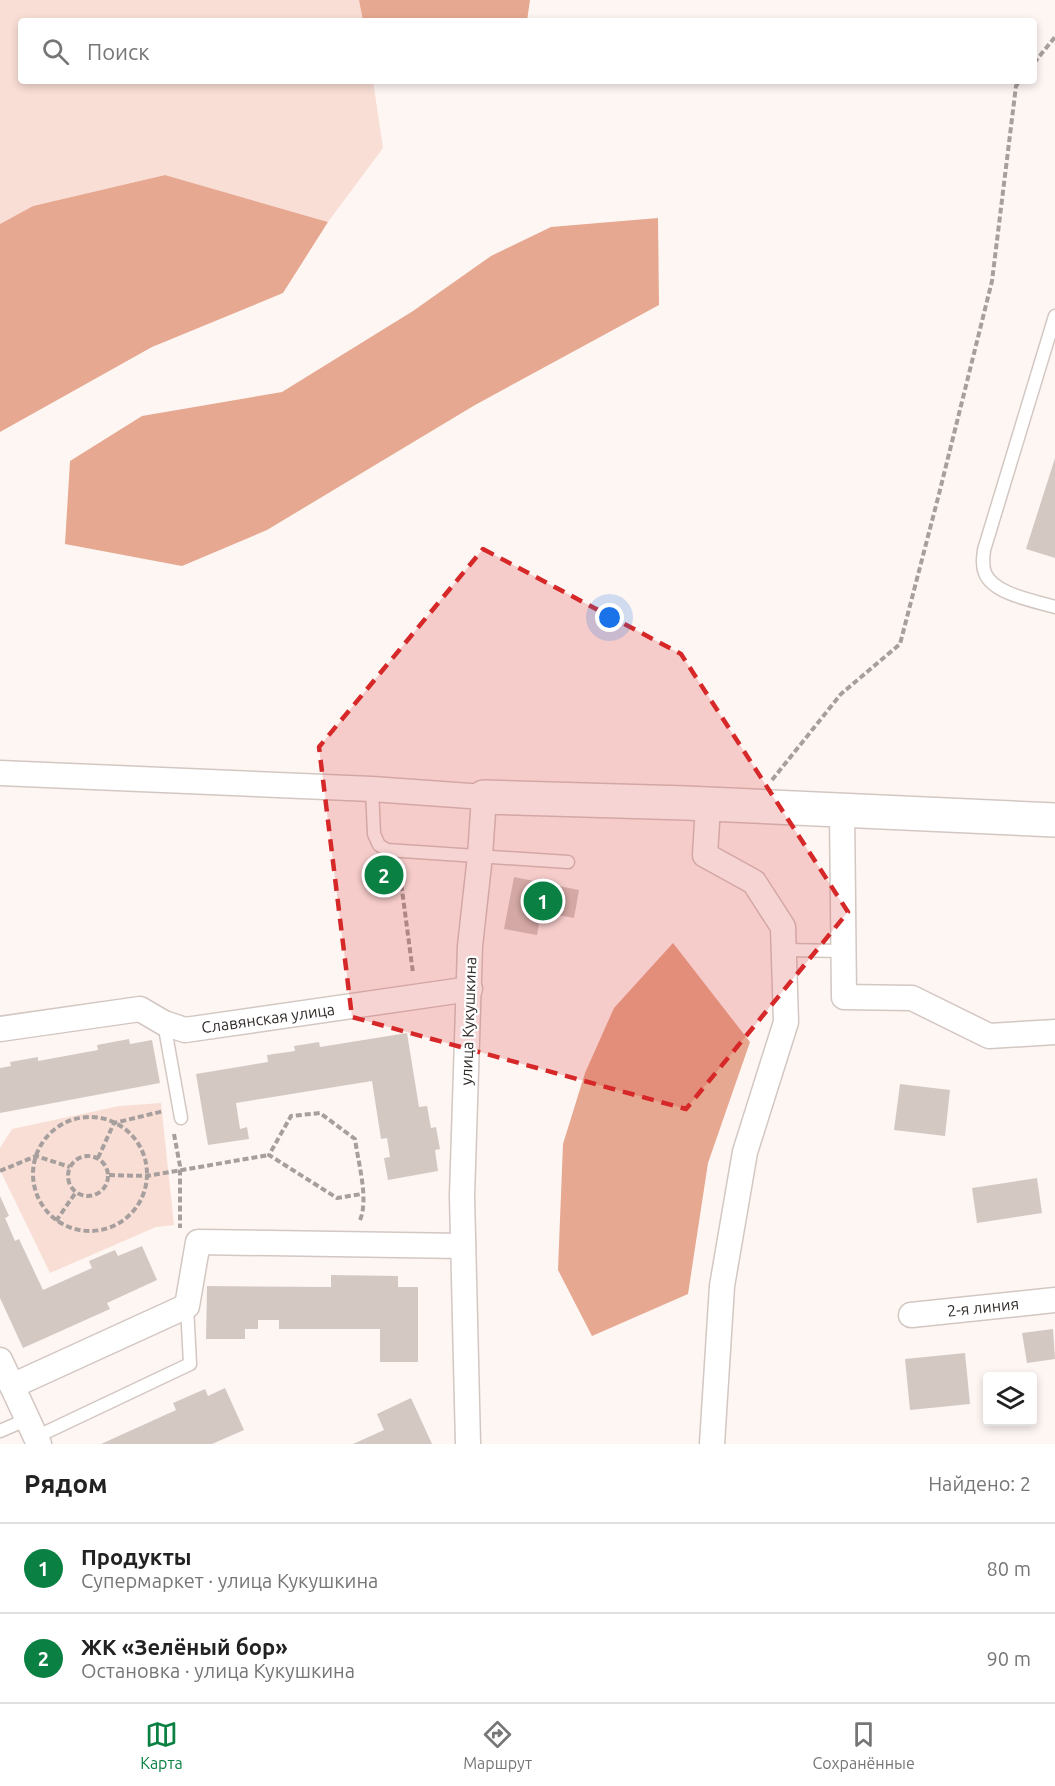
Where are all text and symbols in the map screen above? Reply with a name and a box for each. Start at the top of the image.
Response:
search box [18,18,1037,84]
icon: search [39,35,72,68]
text: Поиск [87,39,150,64]
your location [595,603,624,632]
pin: 2 [364,852,404,898]
pin: 1 [524,878,562,924]
street label: улица Кукушкина [457,956,479,1086]
street label: Славянская улица [200,1000,336,1036]
street label: 2-я линия [946,1294,1020,1320]
map controls [983,1372,1037,1426]
button: layers [983,1372,1037,1426]
text: Рядом [24,1469,108,1498]
text: Найдено: 2 [928,1472,1031,1495]
text: Продукты [81,1544,191,1569]
text: 1 [38,1557,49,1580]
text: 80 m [987,1557,1031,1580]
text: Супермаркет · улица Кукушкина [81,1569,378,1592]
text: ЖК «Зелёный бор» [81,1634,288,1659]
text: 2 [38,1647,49,1670]
text: 90 m [987,1647,1031,1670]
text: Остановка · улица Кукушкина [81,1659,355,1682]
tab: Карта [140,1718,183,1772]
tab: Маршрут [463,1718,532,1772]
tab: Сохранённые [813,1718,915,1772]

